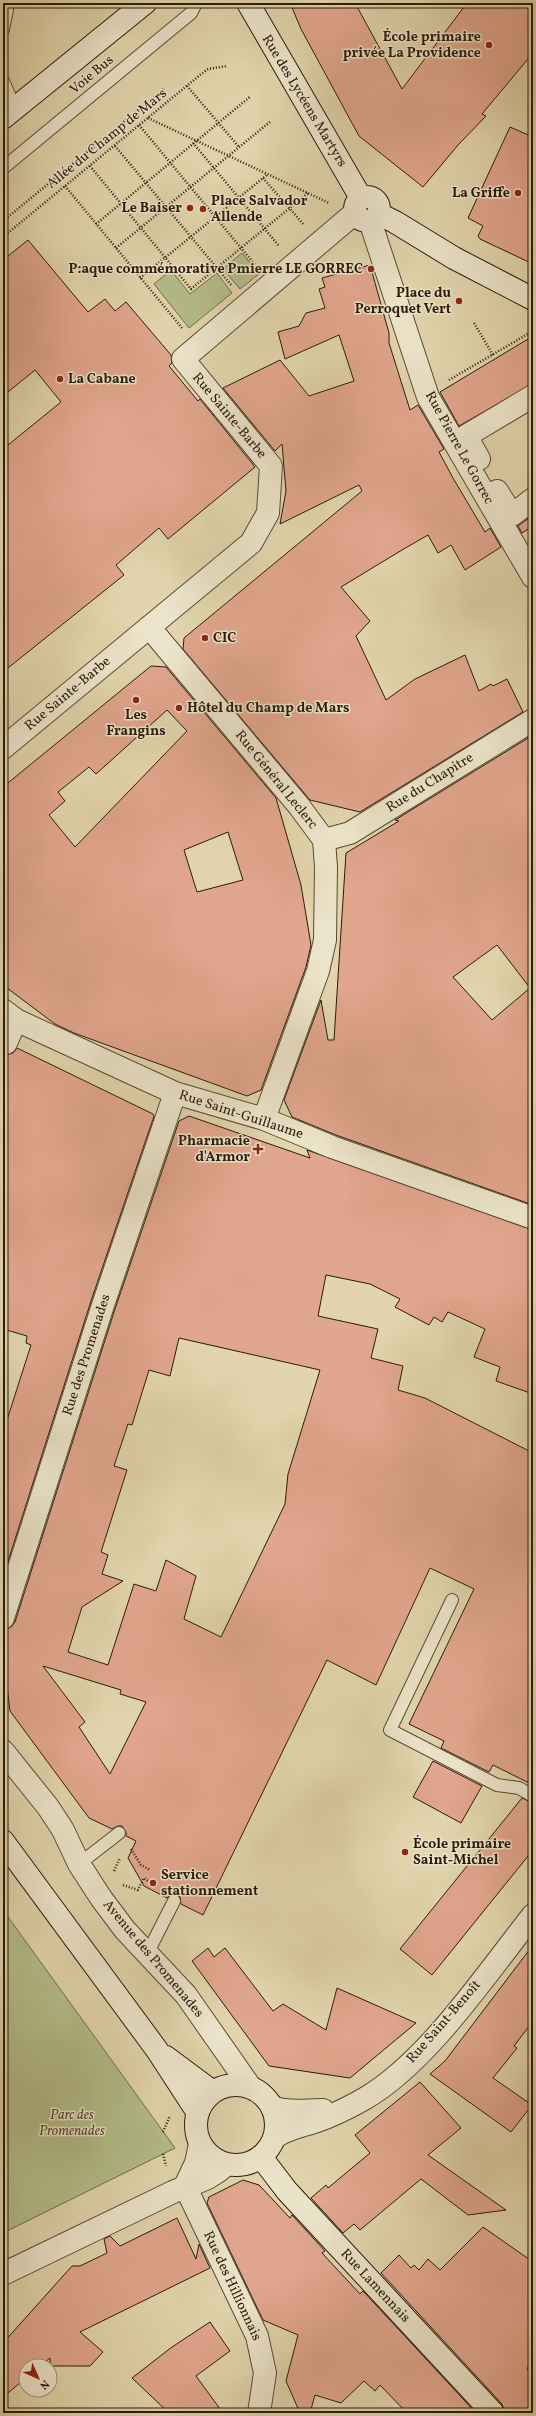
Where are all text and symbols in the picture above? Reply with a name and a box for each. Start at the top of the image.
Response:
place label: École primaire privée La Providence [343,28,481,63]
street label: Rue des Lycéens Martyrs [257,31,351,171]
marker: École primaire privée La Providence [484,40,494,50]
street label: Voie Bus [66,51,118,99]
street label: Allée du Champ de Mars [43,84,171,194]
place label: La Griffe [452,184,510,203]
marker: La Griffe [513,188,523,198]
place label: Place Salvador Allende [211,192,308,227]
place label: Le Baiser [121,199,182,218]
marker: Le Baiser [185,203,195,213]
marker: Place Salvador Allende [198,204,208,214]
place label: P:aque commémorative Pmierre LE GORREC [69,260,363,279]
marker: P:aque commémorative Pmierre LE GORREC [366,264,376,274]
place label: Place du Perroquet Vert [355,284,451,319]
marker: Place du Perroquet Vert [454,296,464,306]
street label: Rue Sainte-Barbe [187,369,271,463]
place label: La Cabane [68,370,136,389]
marker: La Cabane [55,374,65,384]
street label: Rue Pierre Le Gorrec [420,388,498,508]
place label: CIC [213,629,236,648]
marker: CIC [200,633,210,643]
street label: Rue Sainte-Barbe [21,652,115,736]
marker: Les Frangins [131,695,141,705]
place label: Hôtel du Champ de Mars [187,699,349,718]
marker: Hôtel du Champ de Mars [174,703,184,713]
place label: Les Frangins [106,706,166,741]
street label: Rue Général Leclerc [230,727,322,833]
street label: Rue du Chapitre [383,748,478,817]
street label: Rue Saint-Guillaume [176,1086,306,1144]
place label: Pharmacie d'Armor [178,1132,250,1167]
marker: Pharmacie d'Armor [253,1144,263,1154]
street label: Rue des Promenades [58,1292,116,1418]
place label: École primaire Saint-Michel [413,1835,511,1870]
marker: École primaire Saint-Michel [400,1847,410,1857]
place label: Service stationnement [161,1866,258,1901]
marker: Service stationnement [148,1878,158,1888]
street label: Avenue des Promenades [98,1896,208,2022]
street label: Rue Saint-Benoît [403,1976,486,2068]
park label: Parc des Promenades [39,2106,105,2141]
street label: Rue des Hillionnais [198,2228,266,2344]
street label: Rue Lamennais [336,2245,414,2327]
north arrow [18,2358,58,2398]
text: N [36,2376,52,2392]

